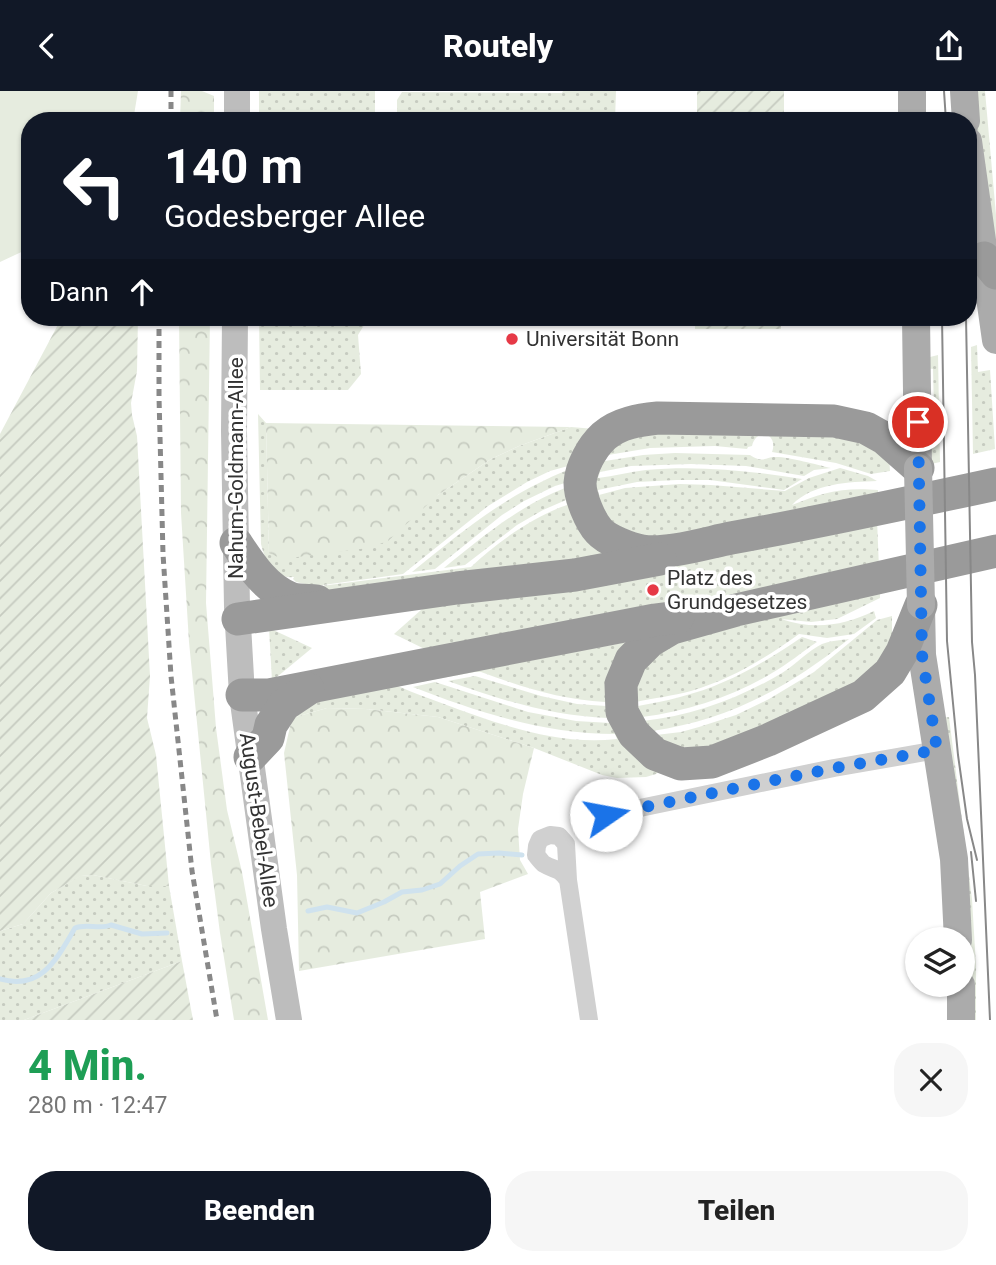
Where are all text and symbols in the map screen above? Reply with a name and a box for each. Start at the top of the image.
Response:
icon: back [28,27,66,65]
text: Routely [443,27,553,65]
icon: share [930,27,968,65]
text: 140 m [164,138,303,195]
icon: left [49,140,140,231]
text: Godesberger Allee [164,197,425,235]
icon: ahead [123,273,161,311]
text: Dann [49,277,109,307]
place label: Universität Bonn [526,327,679,351]
marker: Universität Bonn [504,331,520,347]
street label: Nahum-Goldmann-Allee [224,357,248,579]
pin [888,392,948,452]
icon: arrive [899,403,937,441]
place label: Platz des Grundgesetzes [667,566,807,614]
marker: Platz des Grundgesetzes [645,582,661,598]
street label: August-Bebel-Allee [235,731,283,909]
position arrow [569,778,643,852]
map controls [905,927,975,997]
button: layers [905,927,975,997]
text: 4 Min. [28,1041,147,1090]
button: close [894,1043,968,1117]
text: 280 m · 12:47 [28,1092,167,1119]
button: Beenden [28,1171,491,1251]
button: Teilen [505,1171,968,1251]

